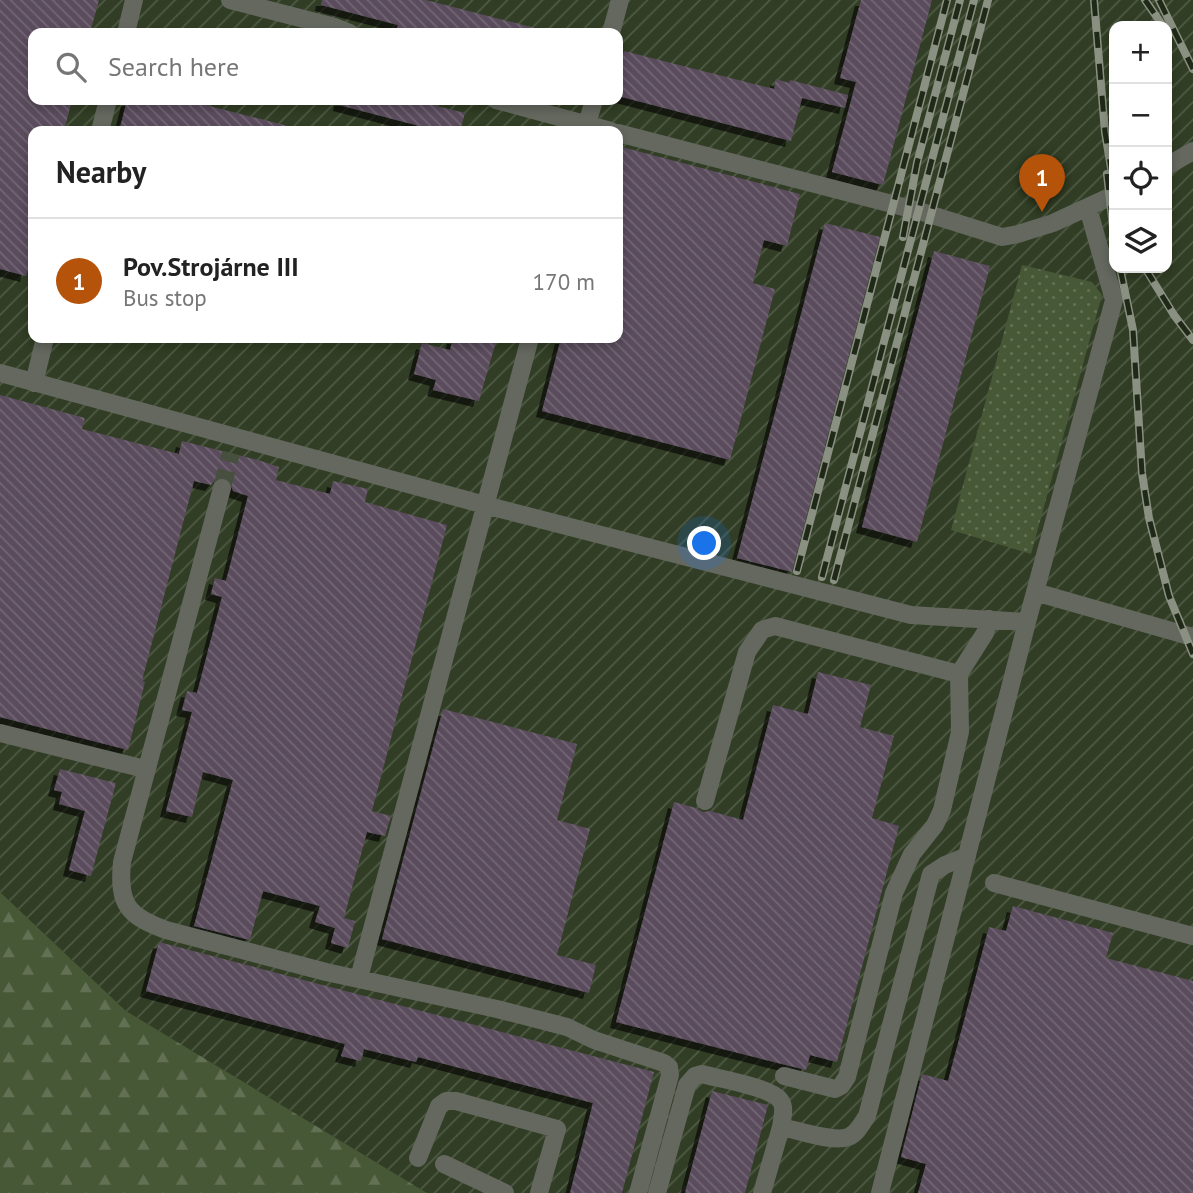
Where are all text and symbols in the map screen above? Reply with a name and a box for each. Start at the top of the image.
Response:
map controls [1109,21,1172,273]
button: + [1109,21,1172,84]
search box [28,28,623,105]
icon: search [52,48,90,86]
text: Search here [108,50,239,83]
button: − [1109,84,1172,147]
button: locate [1109,147,1172,210]
text: Nearby [56,152,146,191]
pin: 1 [1019,154,1065,212]
button: layers [1109,210,1172,273]
text: Pov.Strojárne III [123,250,299,283]
text: 1 [72,267,86,296]
text: 170 m [533,267,595,296]
text: Bus stop [123,283,207,312]
your location [687,526,721,560]

